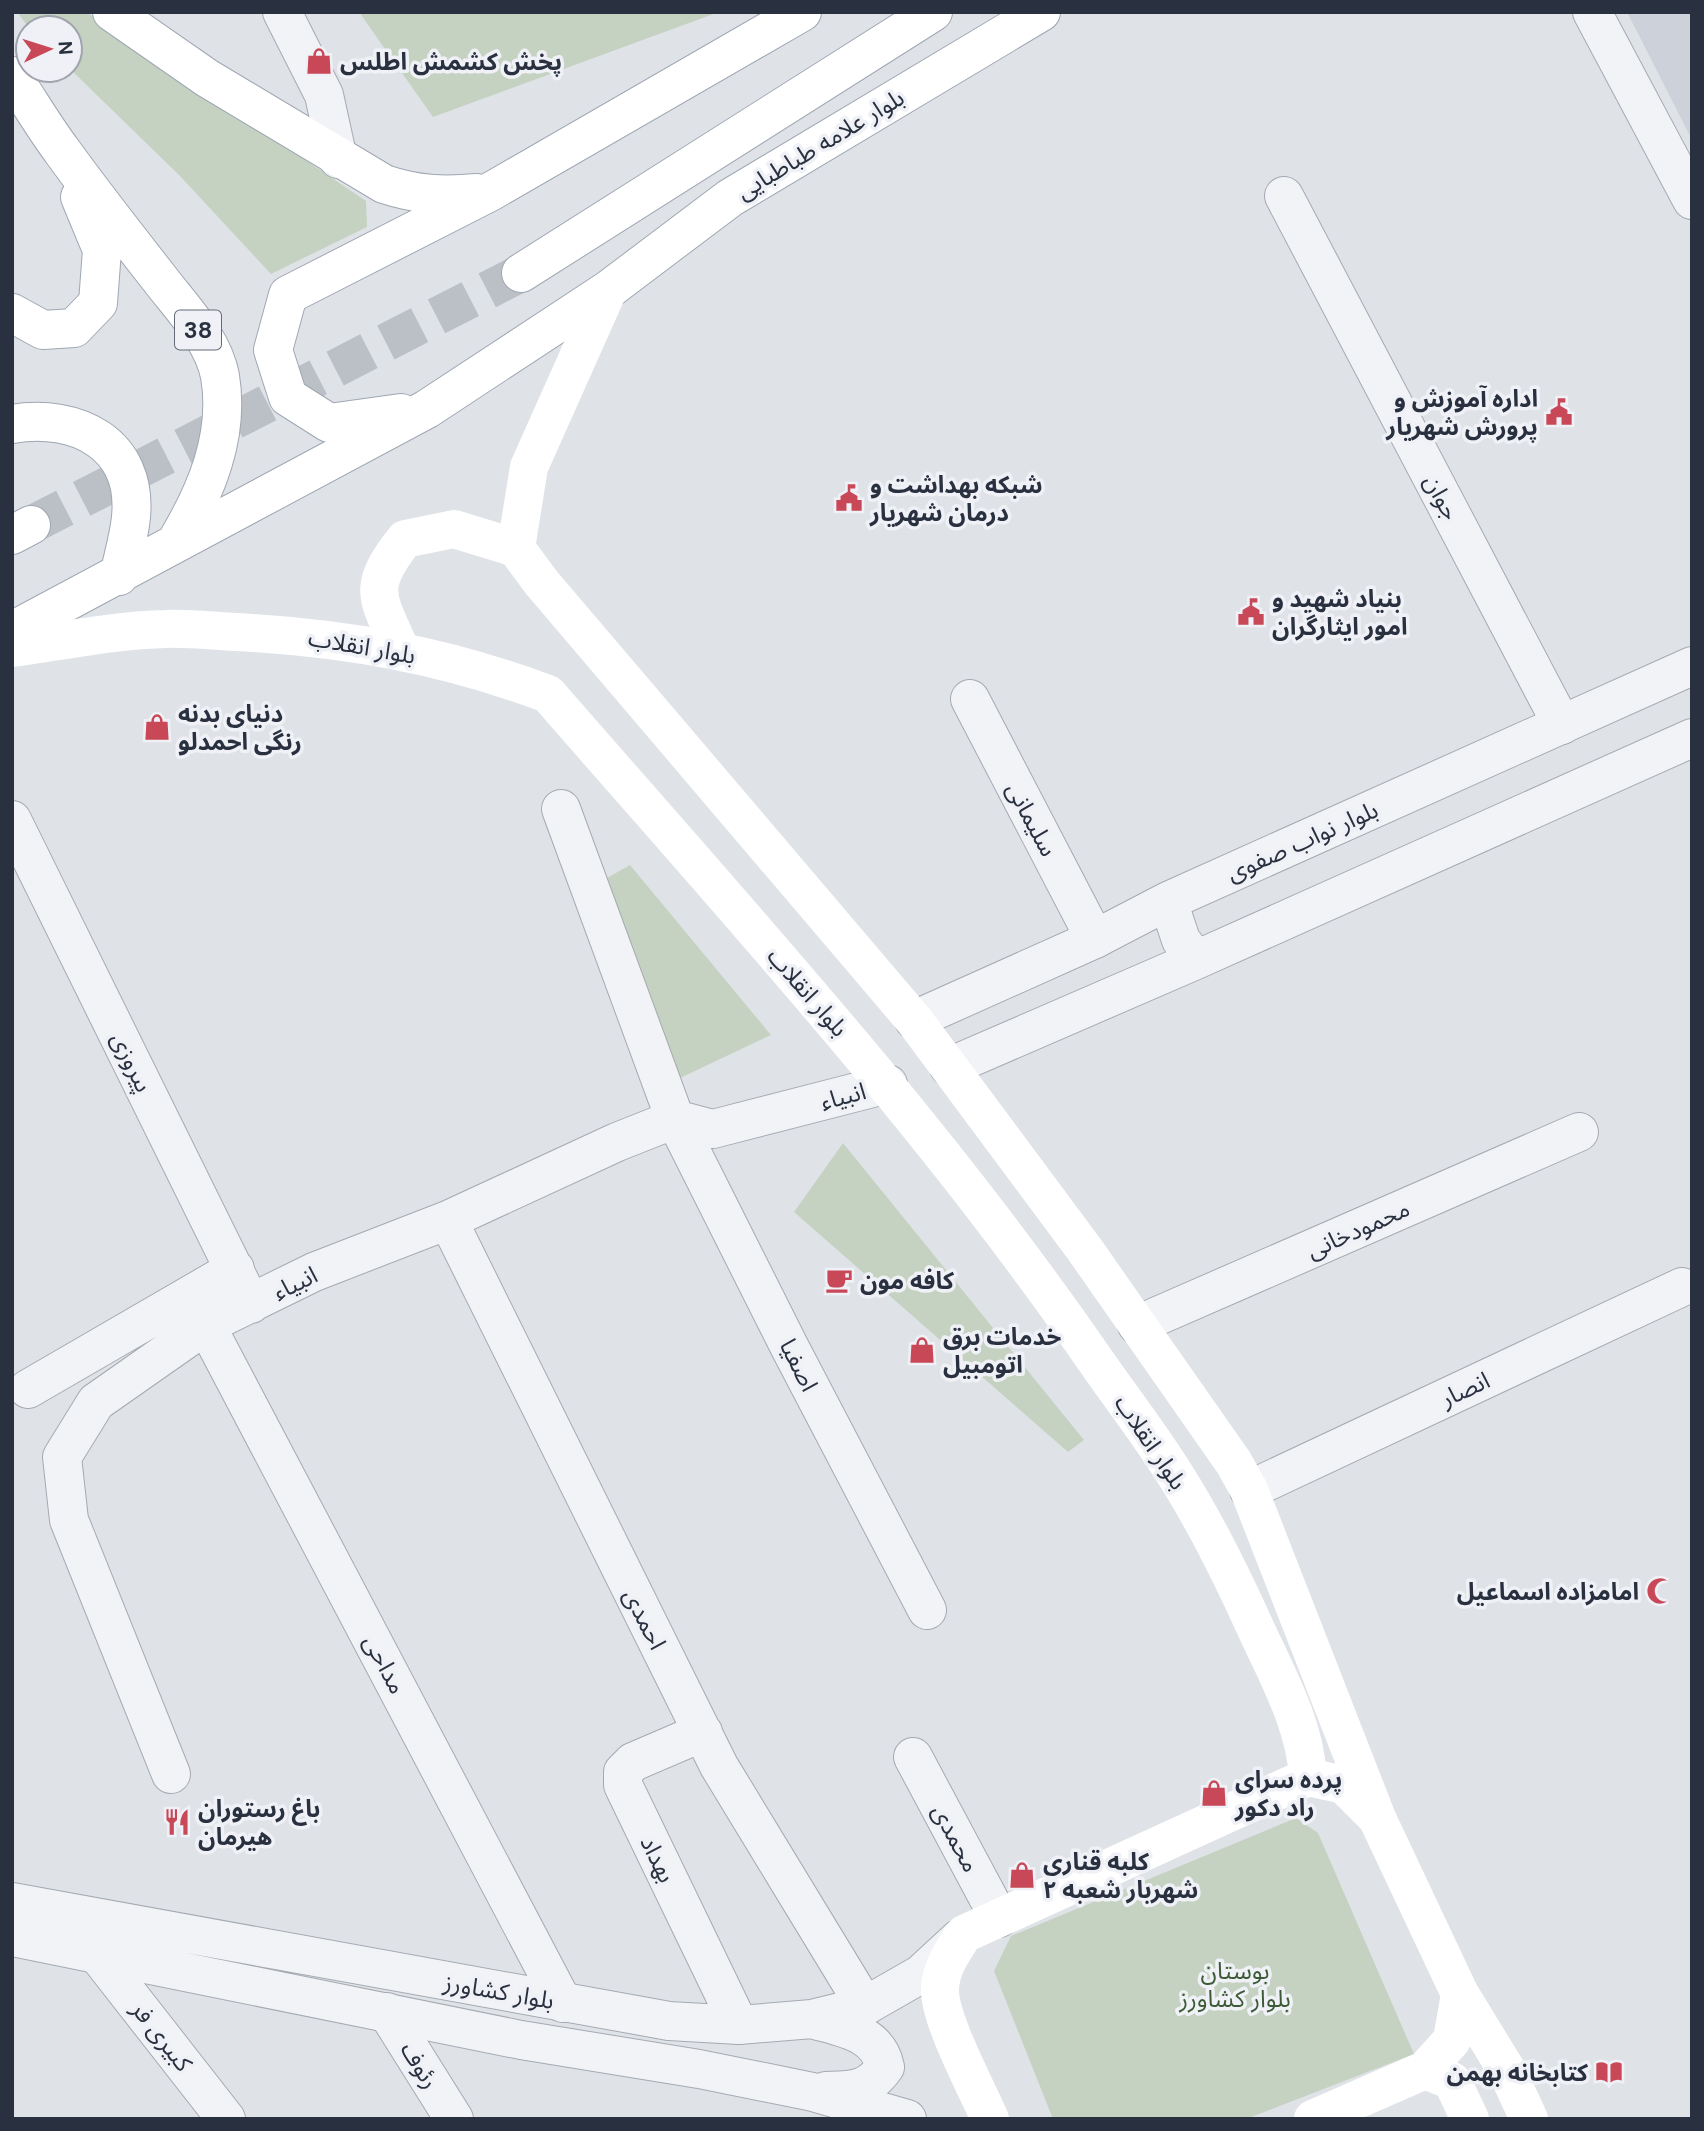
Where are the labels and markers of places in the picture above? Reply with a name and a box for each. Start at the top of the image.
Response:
shop icon: پخش کشمش اطلس [304,46,334,76]
place label: پخش کشمش اطلس [340,46,562,77]
place label: اداره آموزش و پرورش شهریار [1385,383,1538,442]
public building icon: اداره آموزش و پرورش شهریار [1544,397,1574,427]
place label: شبکه بهداشت و درمان شهریار [869,469,1043,528]
public building icon: شبکه بهداشت و درمان شهریار [834,483,864,513]
place label: بنیاد شهید و امور ایثارگران [1272,583,1407,642]
public building icon: بنیاد شهید و امور ایثارگران [1236,597,1266,627]
place label: دنیای بدنه رنگی احمدلو [178,698,302,757]
shop icon: دنیای بدنه رنگی احمدلو [142,712,172,742]
cafe icon: کافه مون [824,1265,854,1295]
place label: کافه مون [860,1265,955,1296]
place label: خدمات برق اتومبیل [943,1321,1061,1380]
shop icon: خدمات برق اتومبیل [907,1335,937,1365]
place label: امامزاده اسماعیل [1457,1576,1639,1607]
mosque icon: امامزاده اسماعیل [1645,1576,1675,1606]
place label: پرده سرای راد دکور [1234,1764,1342,1823]
shop icon: پرده سرای راد دکور [1199,1778,1229,1808]
place label: باغ رستوران هیرمان [198,1793,320,1852]
restaurant icon: باغ رستوران هیرمان [162,1807,192,1837]
place label: کلبه قناری شهربار شعبه ۲ [1043,1846,1198,1905]
shop icon: کلبه قناری شهربار شعبه ۲ [1007,1860,1037,1890]
place label: کتابخانه بهمن [1447,2057,1589,2088]
library icon: کتابخانه بهمن [1594,2057,1624,2087]

